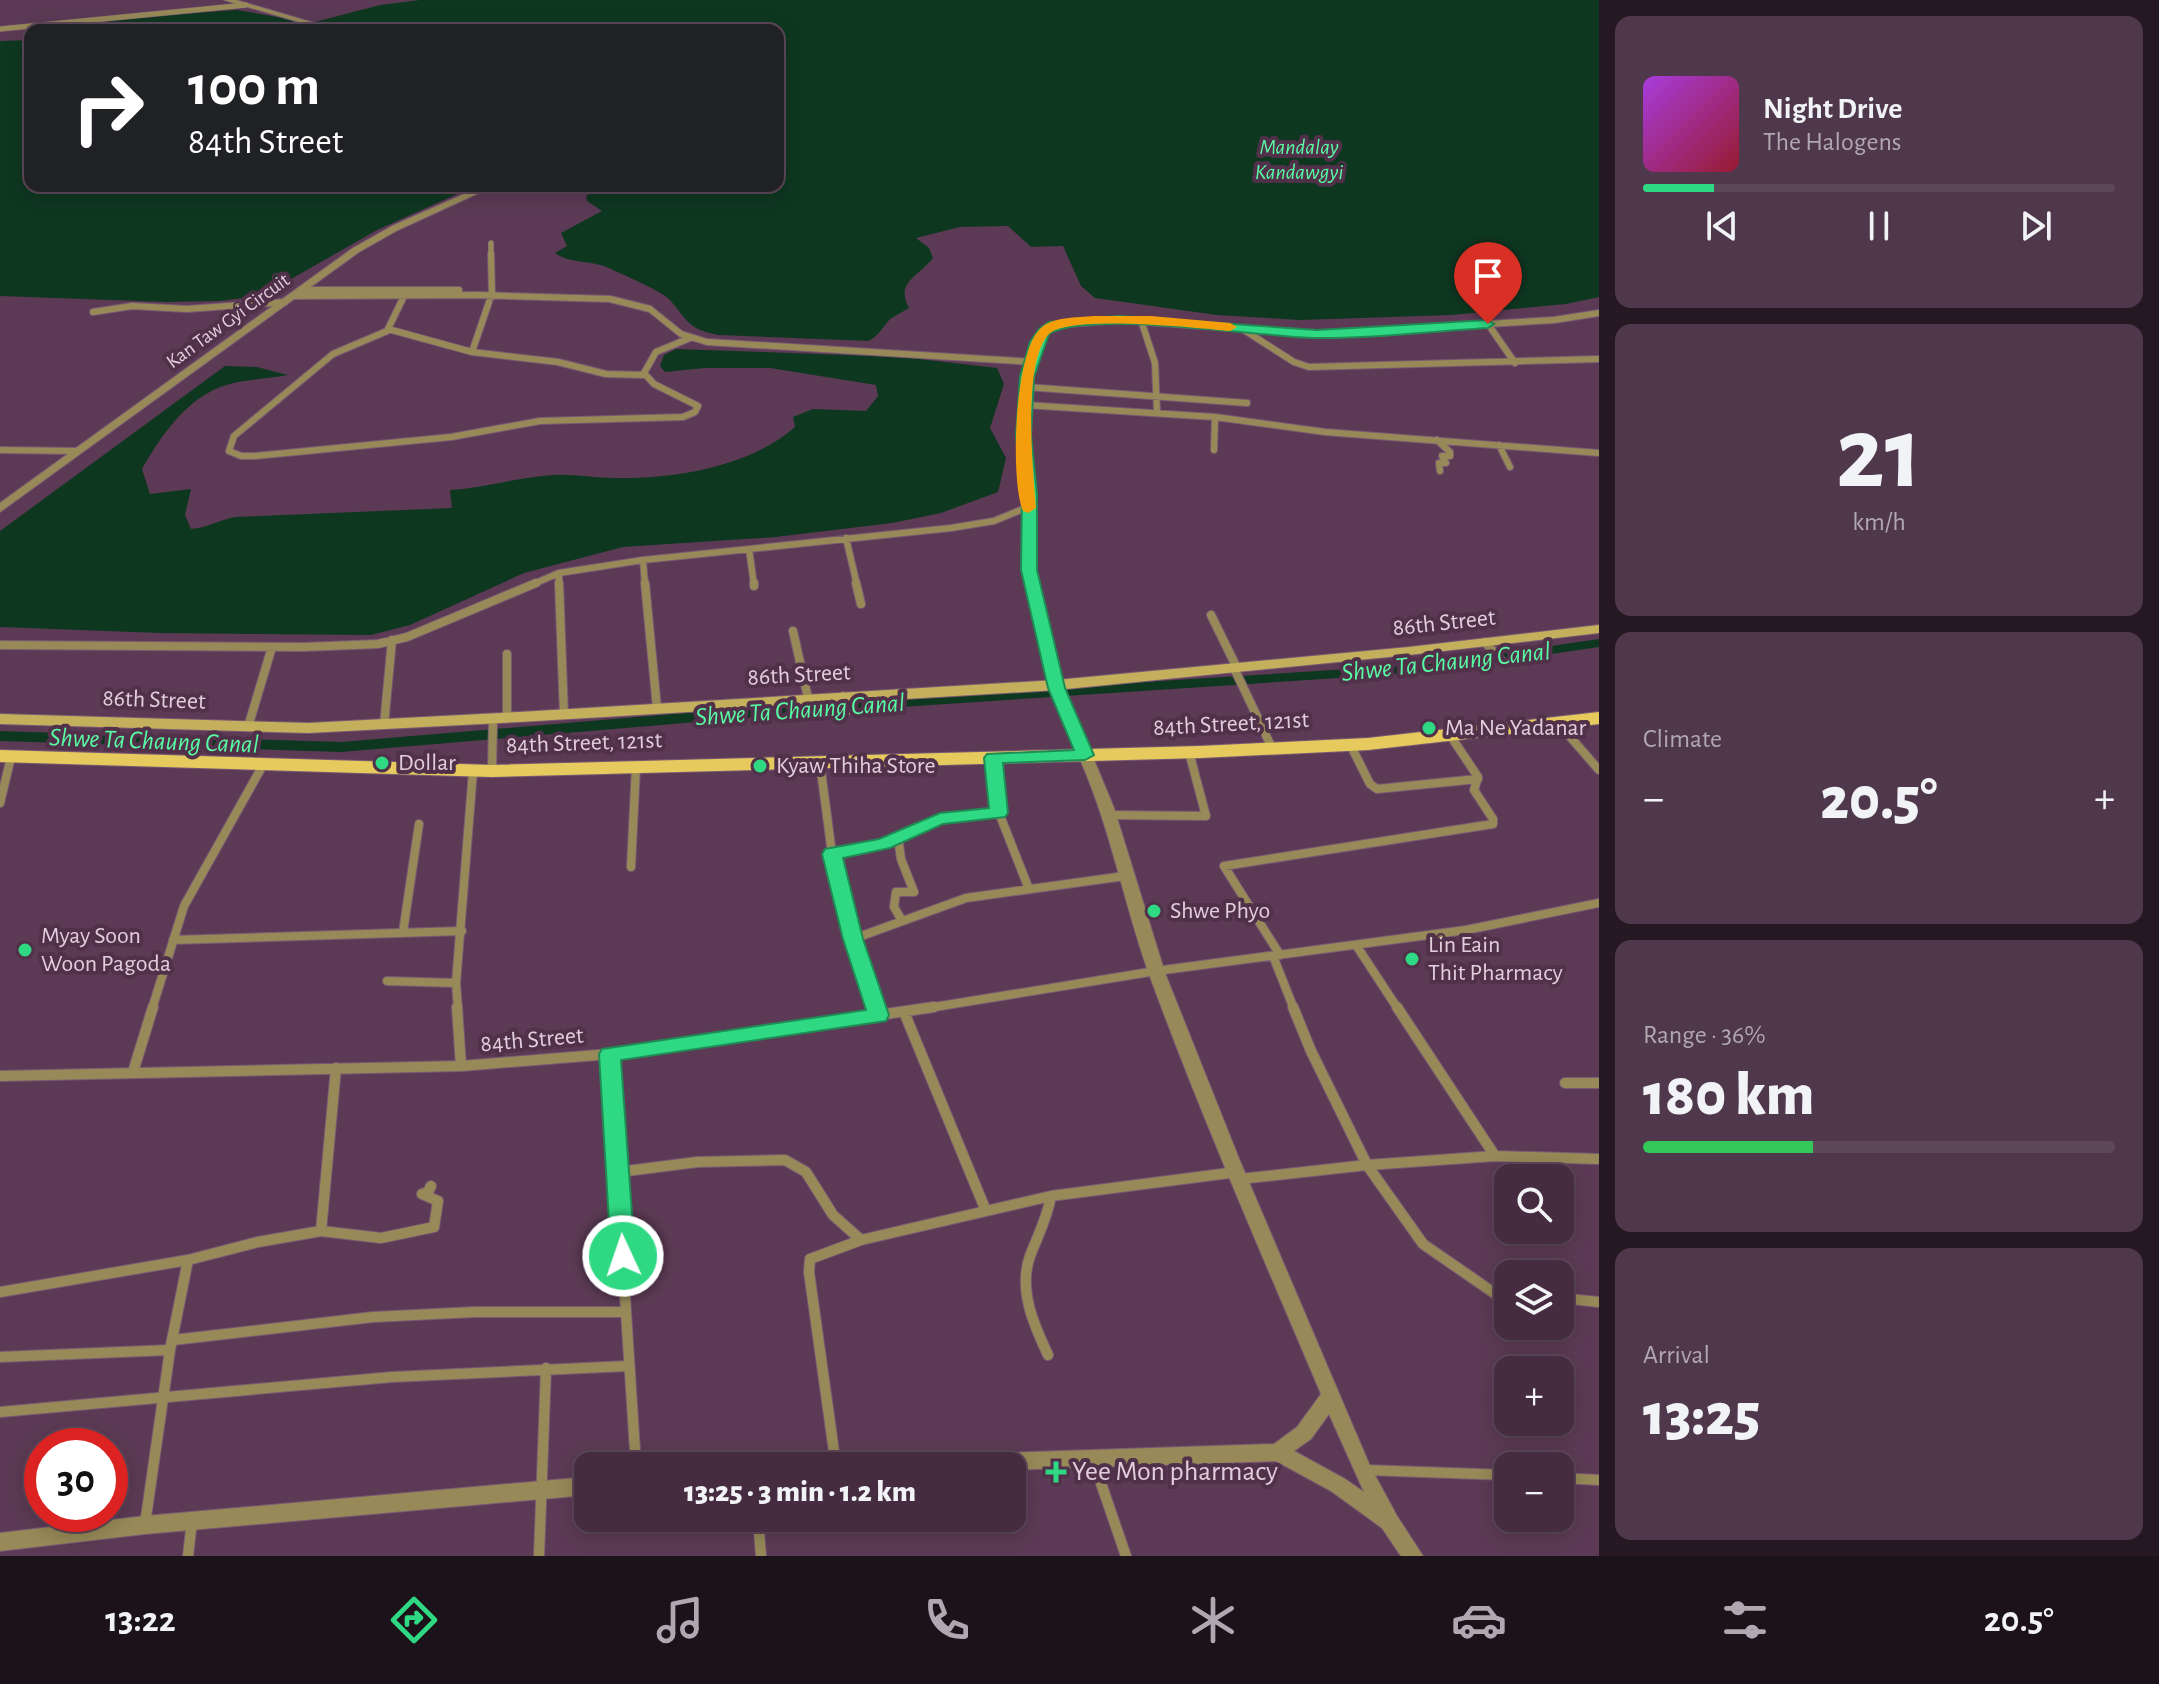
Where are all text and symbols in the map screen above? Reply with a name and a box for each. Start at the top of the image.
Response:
icon: right [56,56,160,160]
text: 100 m [188,59,320,115]
text: Night Drive [1763,94,1902,124]
text: 84th Street [188,124,343,160]
text: The Halogens [1763,129,1901,155]
water label: Mandalay Kandawgyi [1255,136,1343,183]
icon: previous [1700,204,1744,248]
icon: pause [1857,204,1901,248]
icon: next [2014,204,2058,248]
pin [1454,242,1522,324]
icon: arrive [1466,254,1510,298]
street label: Kan Taw Gyi Circuit [163,269,294,372]
text: 21 [1836,403,1922,507]
text: km/h [1852,509,1906,535]
street label: 86th Street [1391,606,1497,640]
water label: Shwe Ta Chaung Canal [1340,638,1552,686]
street label: 86th Street [747,660,852,690]
street label: 86th Street [102,686,206,714]
water label: Shwe Ta Chaung Canal [694,690,906,730]
street label: 84th Street, 121st [1152,708,1310,740]
place label: Ma Ne Yadanar [1445,716,1586,740]
marker: Ma Ne Yadanar [1420,719,1438,737]
water label: Shwe Ta Chaung Canal [49,724,259,758]
text: Climate [1643,726,1722,752]
street label: 84th Street, 121st [506,728,663,758]
place label: Dollar [398,751,456,775]
marker: Dollar [373,754,391,772]
place label: Kyaw Thiha Store [776,754,936,778]
marker: Kyaw Thiha Store [751,757,769,775]
text: 20.5° [1820,770,1938,830]
text: − [1643,777,1664,821]
text: + [2094,777,2115,821]
place label: Shwe Phyo [1170,899,1270,923]
marker: Shwe Phyo [1145,902,1163,920]
place label: Myay Soon Woon Pagoda [41,924,171,976]
place label: Lin Eain Thit Pharmacy [1428,933,1563,985]
marker: Myay Soon Woon Pagoda [16,941,34,959]
marker: Lin Eain Thit Pharmacy [1403,950,1421,968]
text: Range · 36% [1643,1022,1766,1048]
street label: 84th Street [479,1024,585,1056]
text: 180 km [1643,1066,1814,1126]
map controls [1494,1164,1574,1532]
button: search [1494,1164,1574,1244]
position arrow [581,1214,665,1298]
button: layers [1494,1260,1574,1340]
text: Arrival [1643,1342,1710,1368]
button: + [1494,1356,1574,1436]
text: 13:25 [1643,1386,1760,1446]
speed limit sign: 30 [24,1428,128,1532]
button: − [1494,1452,1574,1532]
place label: Yee Mon pharmacy [1072,1458,1278,1486]
marker: Yee Mon pharmacy [1047,1463,1065,1481]
text: 13:25 · 3 min · 1.2 km [684,1477,916,1507]
icon: directions [386,1592,442,1648]
icon: music [652,1592,708,1648]
icon: phone [919,1592,975,1648]
icon: climate [1185,1592,1241,1648]
icon: car [1451,1592,1507,1648]
icon: filters [1717,1592,1773,1648]
text: 13:22 [105,1602,176,1638]
text: 20.5° [1984,1602,2054,1638]

